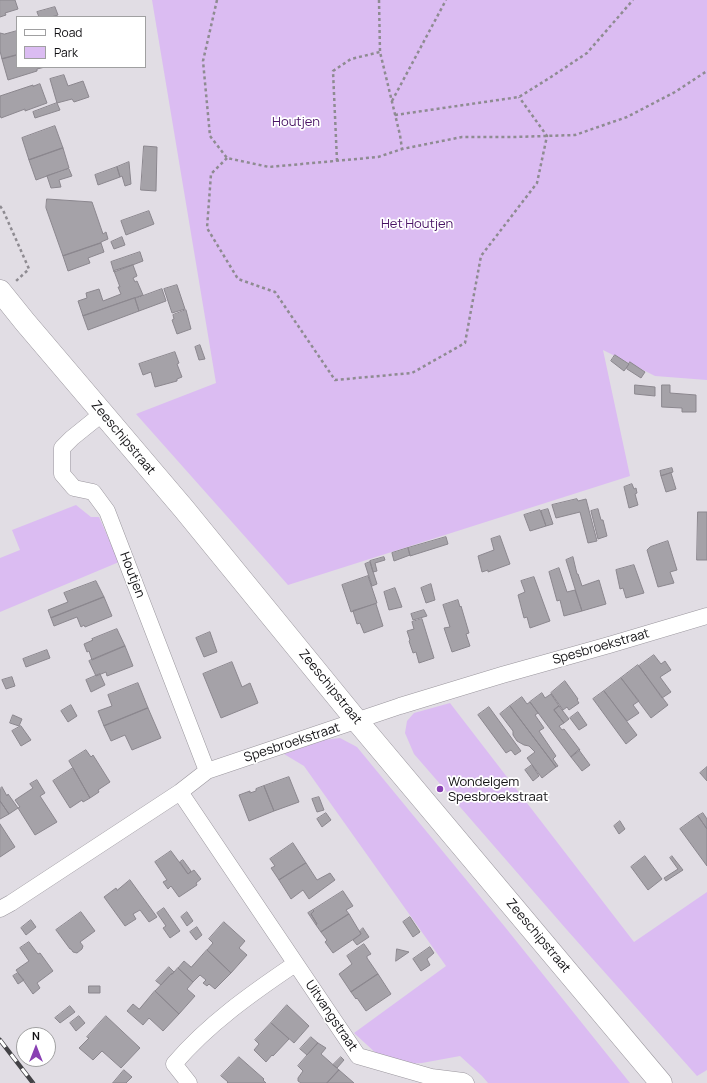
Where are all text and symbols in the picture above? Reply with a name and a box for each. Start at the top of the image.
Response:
legend [16,16,146,68]
text: Road [54,24,82,41]
text: Park [54,44,78,61]
park label: Houtjen [272,114,320,130]
park label: Het Houtjen [381,216,453,232]
street label: Zeeschipstraat [88,398,158,478]
street label: Houtjen [116,550,148,600]
street label: Spesbroekstraat [551,626,651,668]
street label: Zeeschipstraat [295,646,365,728]
street label: Spesbroekstraat [242,720,342,766]
place label: Wondelgem Spesbroekstraat [448,774,548,805]
marker: Wondelgem Spesbroekstraat [435,784,445,794]
street label: Zeeschipstraat [503,896,573,976]
street label: Uitvangstraat [302,978,360,1054]
north arrow [16,1027,56,1067]
text: N [32,1028,40,1043]

